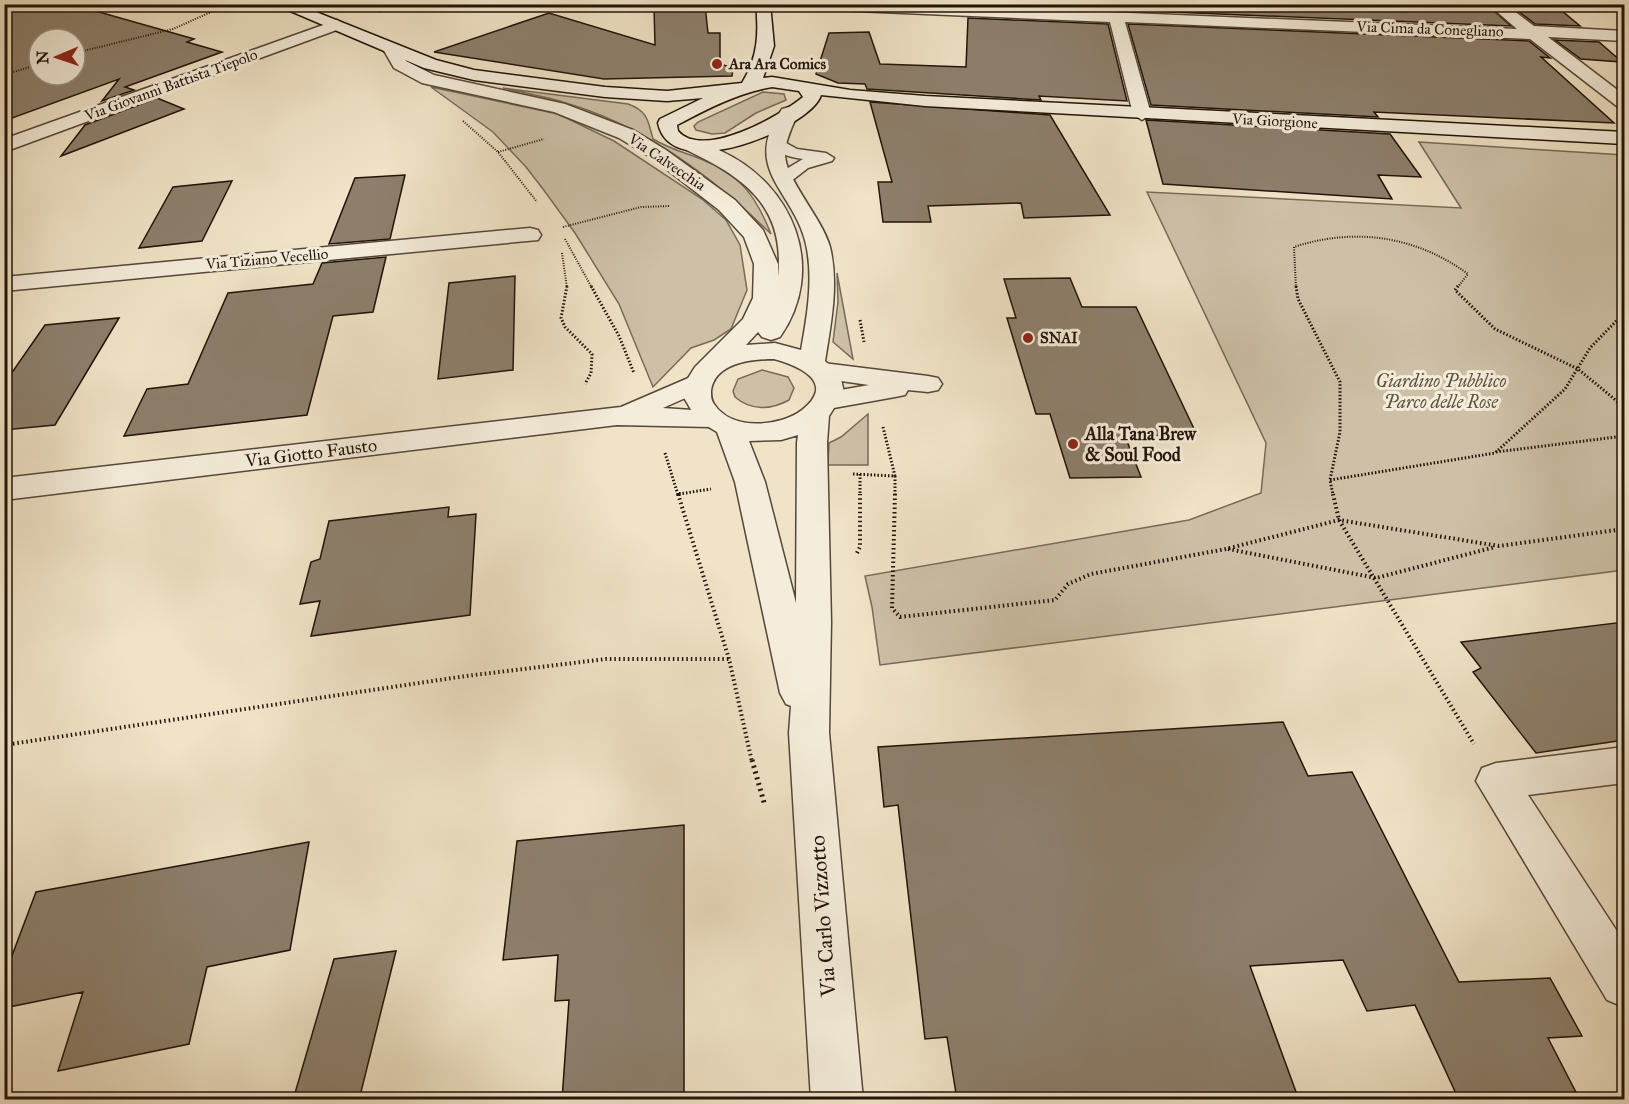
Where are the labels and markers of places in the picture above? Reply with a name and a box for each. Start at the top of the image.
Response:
place label: Ara Ara Comics [728,55,826,73]
marker: Ara Ara Comics [710,57,724,71]
place label: SNAI [1040,329,1078,347]
marker: SNAI [1021,331,1035,345]
place label: Alla Tana Brew & Soul Food [1084,423,1197,466]
marker: Alla Tana Brew & Soul Food [1066,437,1080,451]

